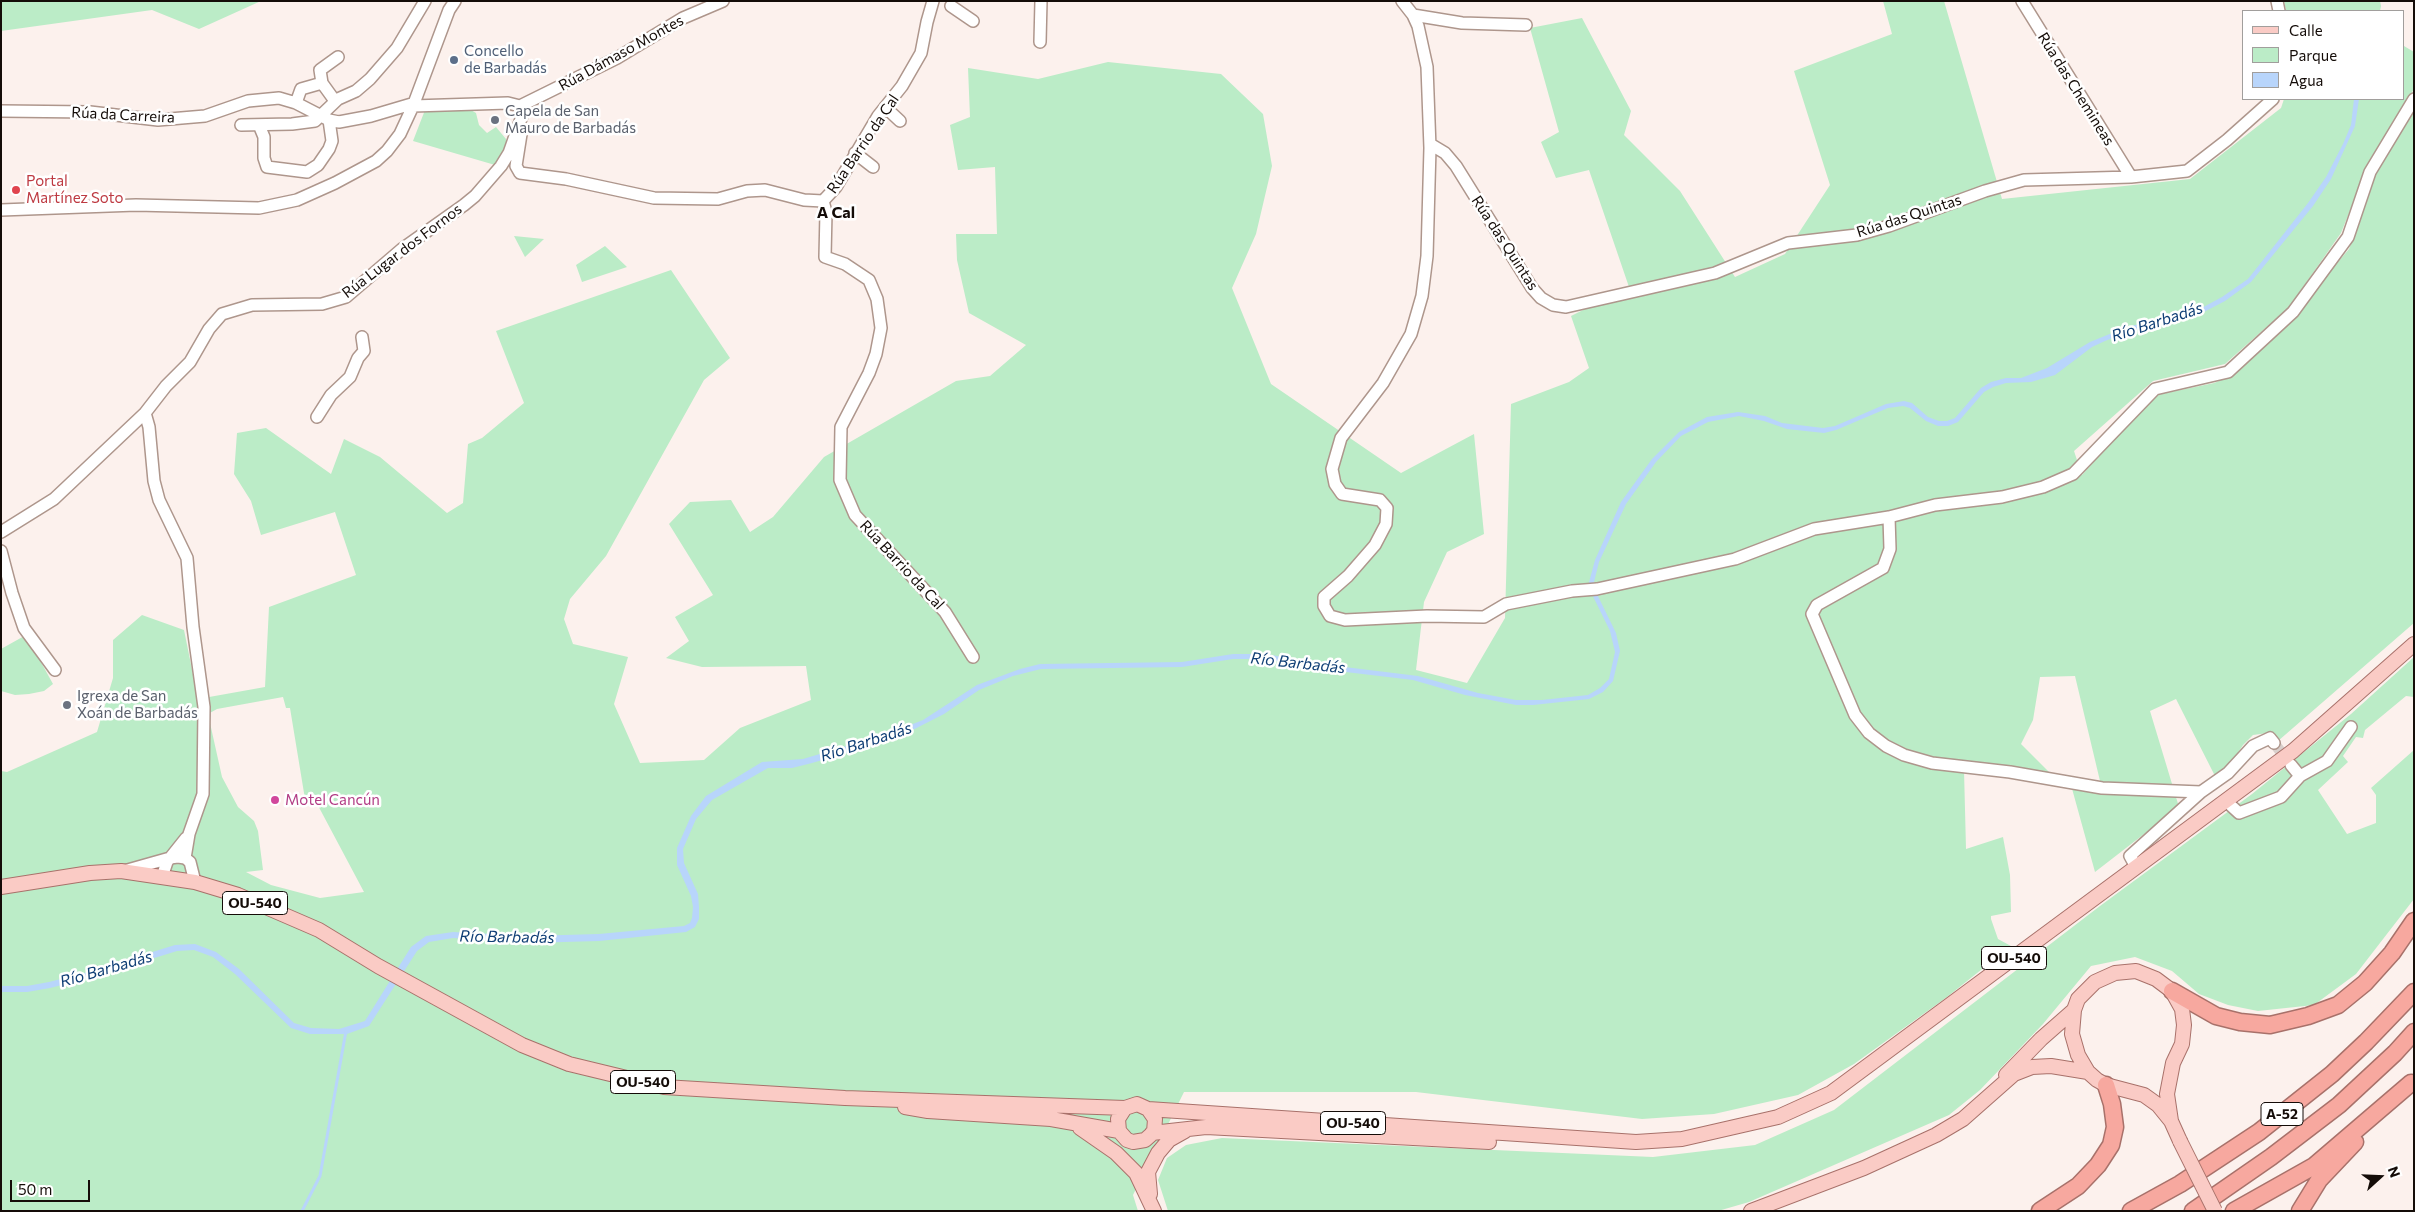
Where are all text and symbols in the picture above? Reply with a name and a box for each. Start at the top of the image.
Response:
legend [2242,10,2405,100]
street label: Rúa Dámaso Montes [555,11,687,95]
text: Calle [2289,21,2323,39]
street label: Rúa das Chemineas [2034,29,2118,149]
place label: Concello de Barbadás [464,42,547,77]
text: Parque [2289,46,2337,64]
marker: Concello de Barbadás [448,54,460,66]
text: Agua [2289,71,2323,89]
street label: Rúa Barrio da Cal [823,91,903,197]
place label: Capela de San Mauro de Barbadás [505,102,636,137]
street label: Rúa da Carreira [71,103,175,127]
marker: Capela de San Mauro de Barbadás [489,114,501,126]
place label: Portal Martínez Soto [26,172,124,207]
marker: Portal Martínez Soto [10,184,22,196]
street label: Rúa das Quintas [1854,191,1964,241]
street label: Rúa das Quintas [1468,192,1542,294]
street label: Rúa Lugar dos Fornos [339,200,465,302]
district label: A Cal [817,203,855,223]
water label: Río Barbadás [2109,298,2205,346]
street label: Rúa Barrio da Cal [856,517,948,613]
water label: Río Barbadás [1250,648,1346,678]
place label: Igrexa de San Xoán de Barbadás [77,687,198,722]
marker: Igrexa de San Xoán de Barbadás [61,699,73,711]
water label: Río Barbadás [818,718,914,766]
place label: Motel Cancún [285,791,380,809]
marker: Motel Cancún [269,794,281,806]
road number: OU-540 [222,891,288,914]
water label: Río Barbadás [459,927,555,947]
road number: OU-540 [1982,946,2046,970]
water label: Río Barbadás [58,947,154,991]
road number: OU-540 [610,1070,676,1094]
road number: A-52 [2261,1102,2303,1126]
road number: OU-540 [1320,1112,1386,1134]
north arrow [2355,1152,2405,1202]
text: N [2385,1164,2404,1180]
scale bar [12,1170,92,1202]
text: 50 m [18,1180,52,1198]

